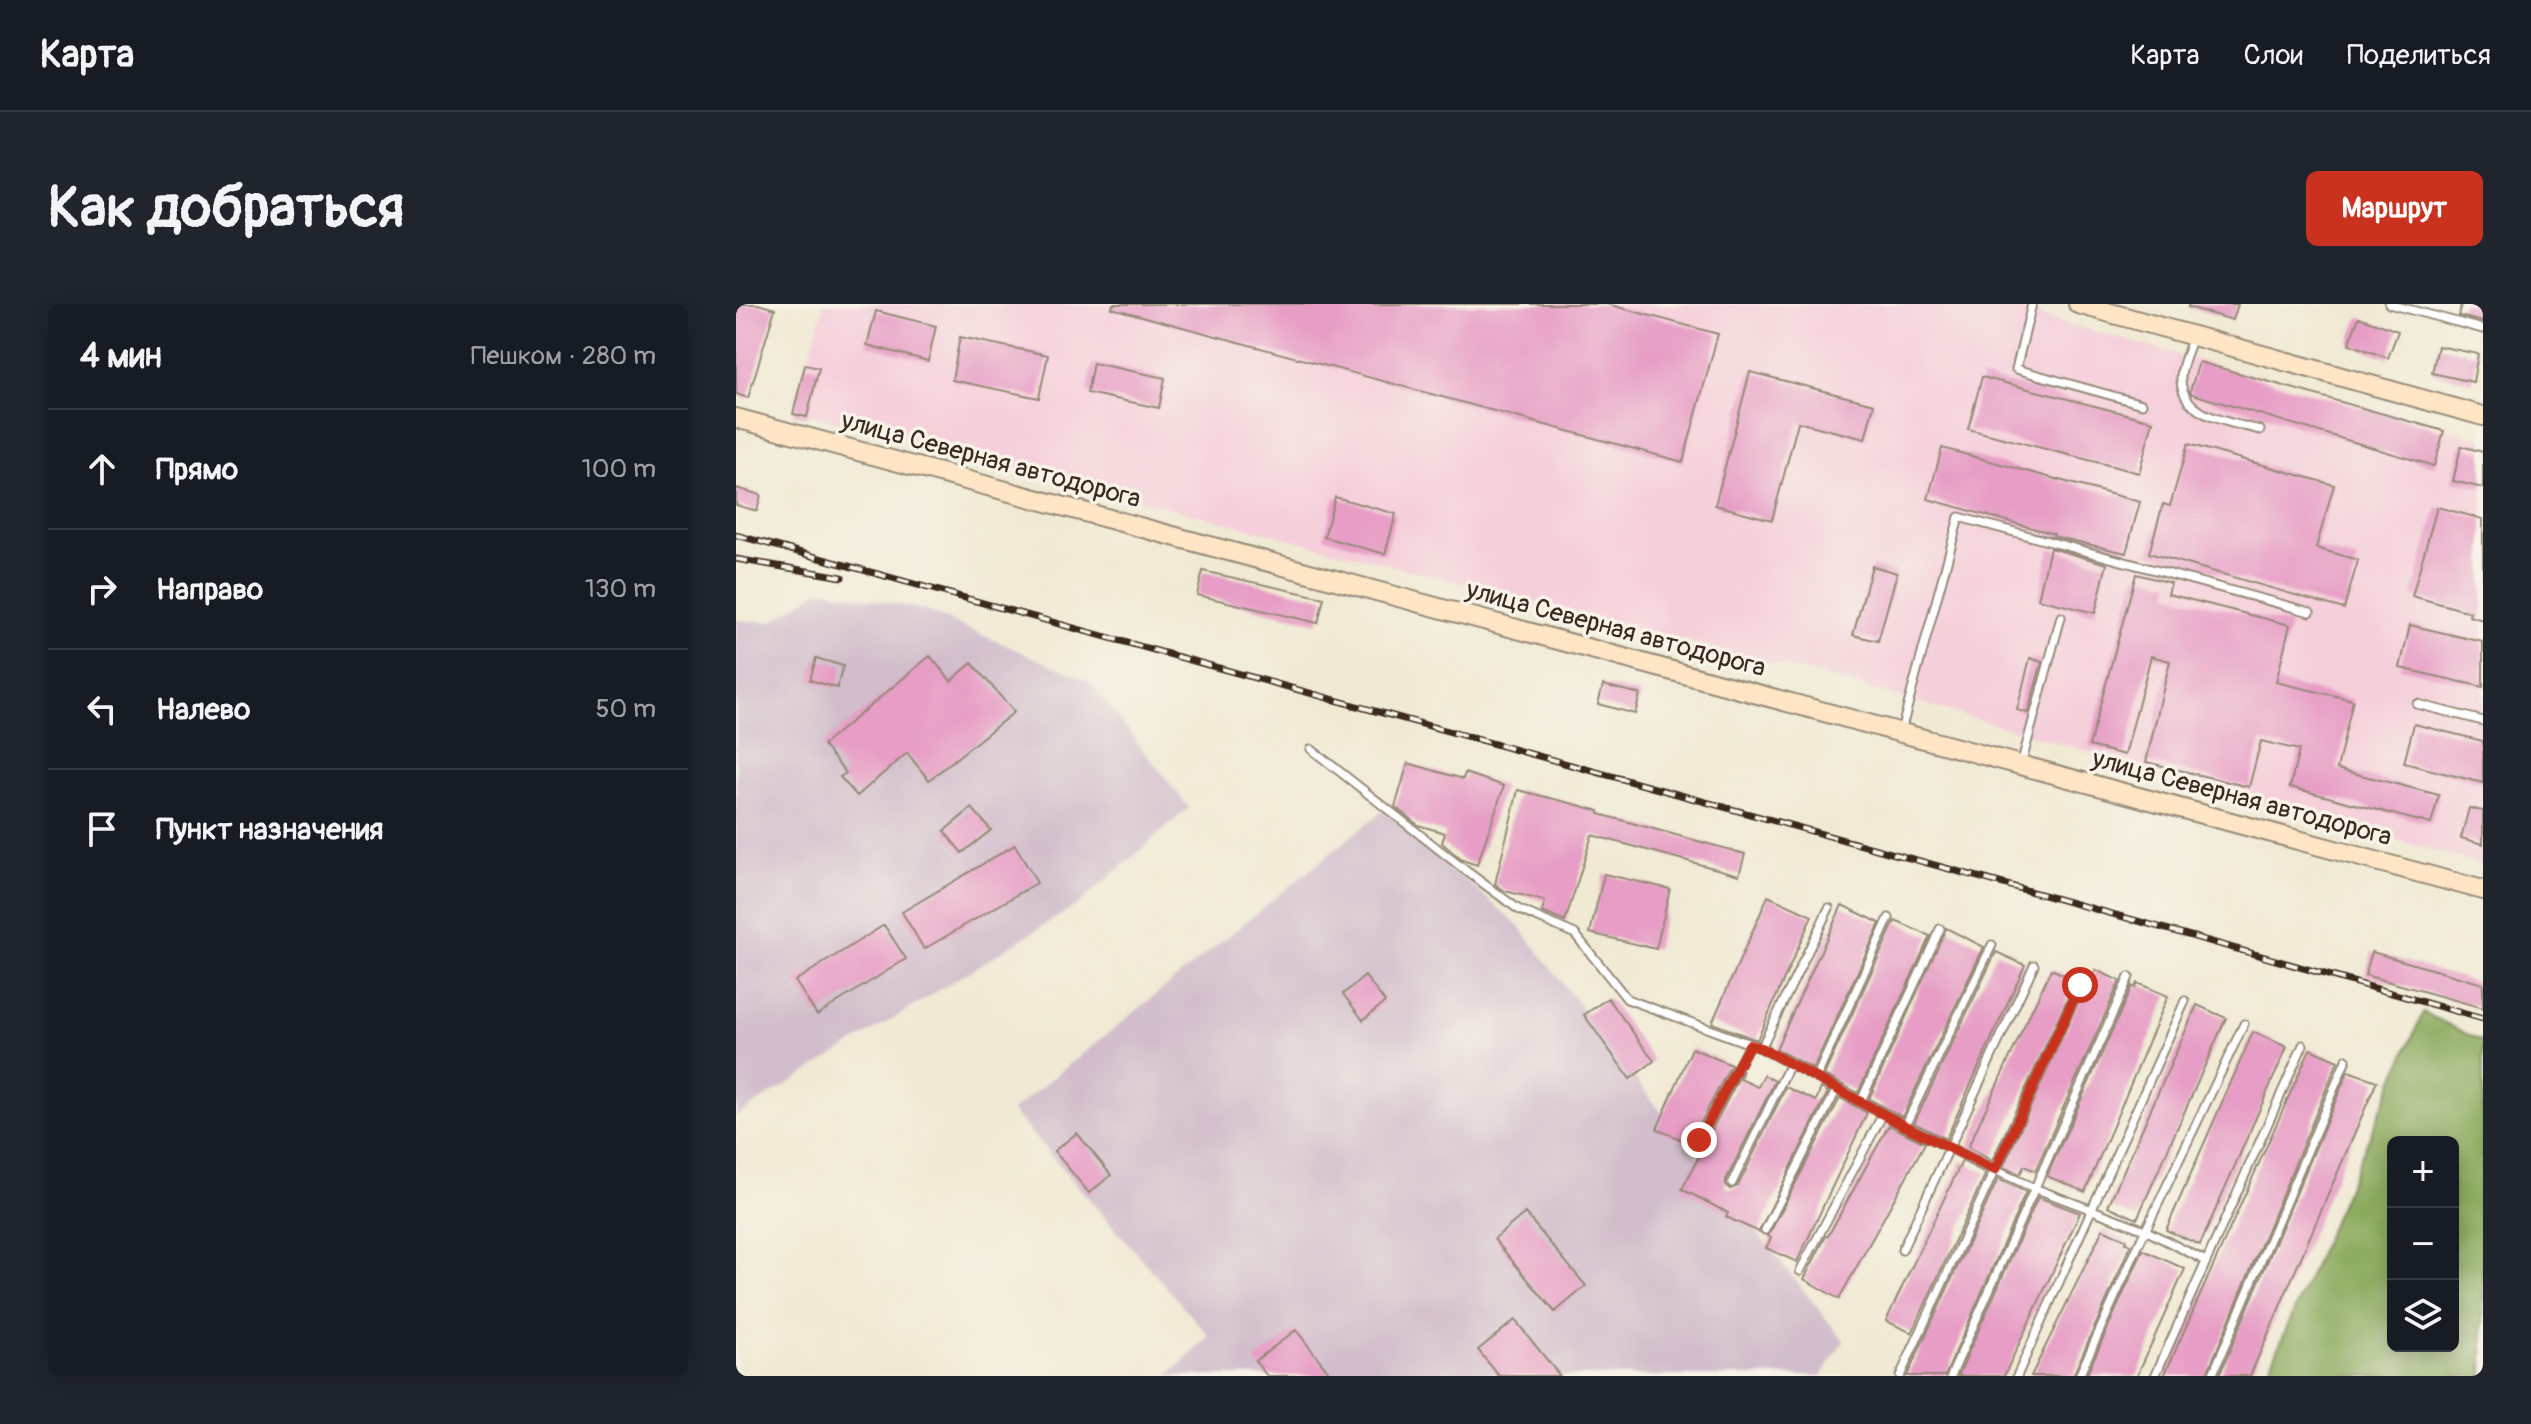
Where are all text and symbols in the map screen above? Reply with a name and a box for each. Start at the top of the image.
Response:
text: Карта [40,31,134,79]
text: Карта [2130,38,2200,73]
text: Слои [2244,38,2303,73]
text: Поделиться [2347,38,2491,73]
button: Маршрут [2306,171,2483,246]
text: Как добраться [48,174,404,243]
text: 4 мин [80,335,162,378]
text: Пешком · 280 m [471,340,656,372]
street label: улица Северная автодорога [837,404,1144,515]
icon: ahead [80,447,124,491]
text: Прямо [156,451,238,488]
text: 100 m [582,453,656,485]
icon: right [80,567,124,611]
text: Направо [156,571,263,608]
text: 130 m [585,573,656,605]
street label: улица Северная автодорога [1462,573,1769,684]
icon: left [80,687,124,731]
text: Налево [156,691,250,728]
text: 50 m [595,693,656,725]
street label: улица Северная автодорога [2088,742,2395,853]
icon: arrive [80,807,124,851]
text: Пункт назначения [156,811,383,848]
route start [2062,967,2098,1003]
route end [1681,1122,1717,1158]
map controls [2387,1136,2459,1352]
button: + [2387,1136,2459,1208]
button: − [2387,1208,2459,1280]
button: layers [2387,1280,2459,1352]

